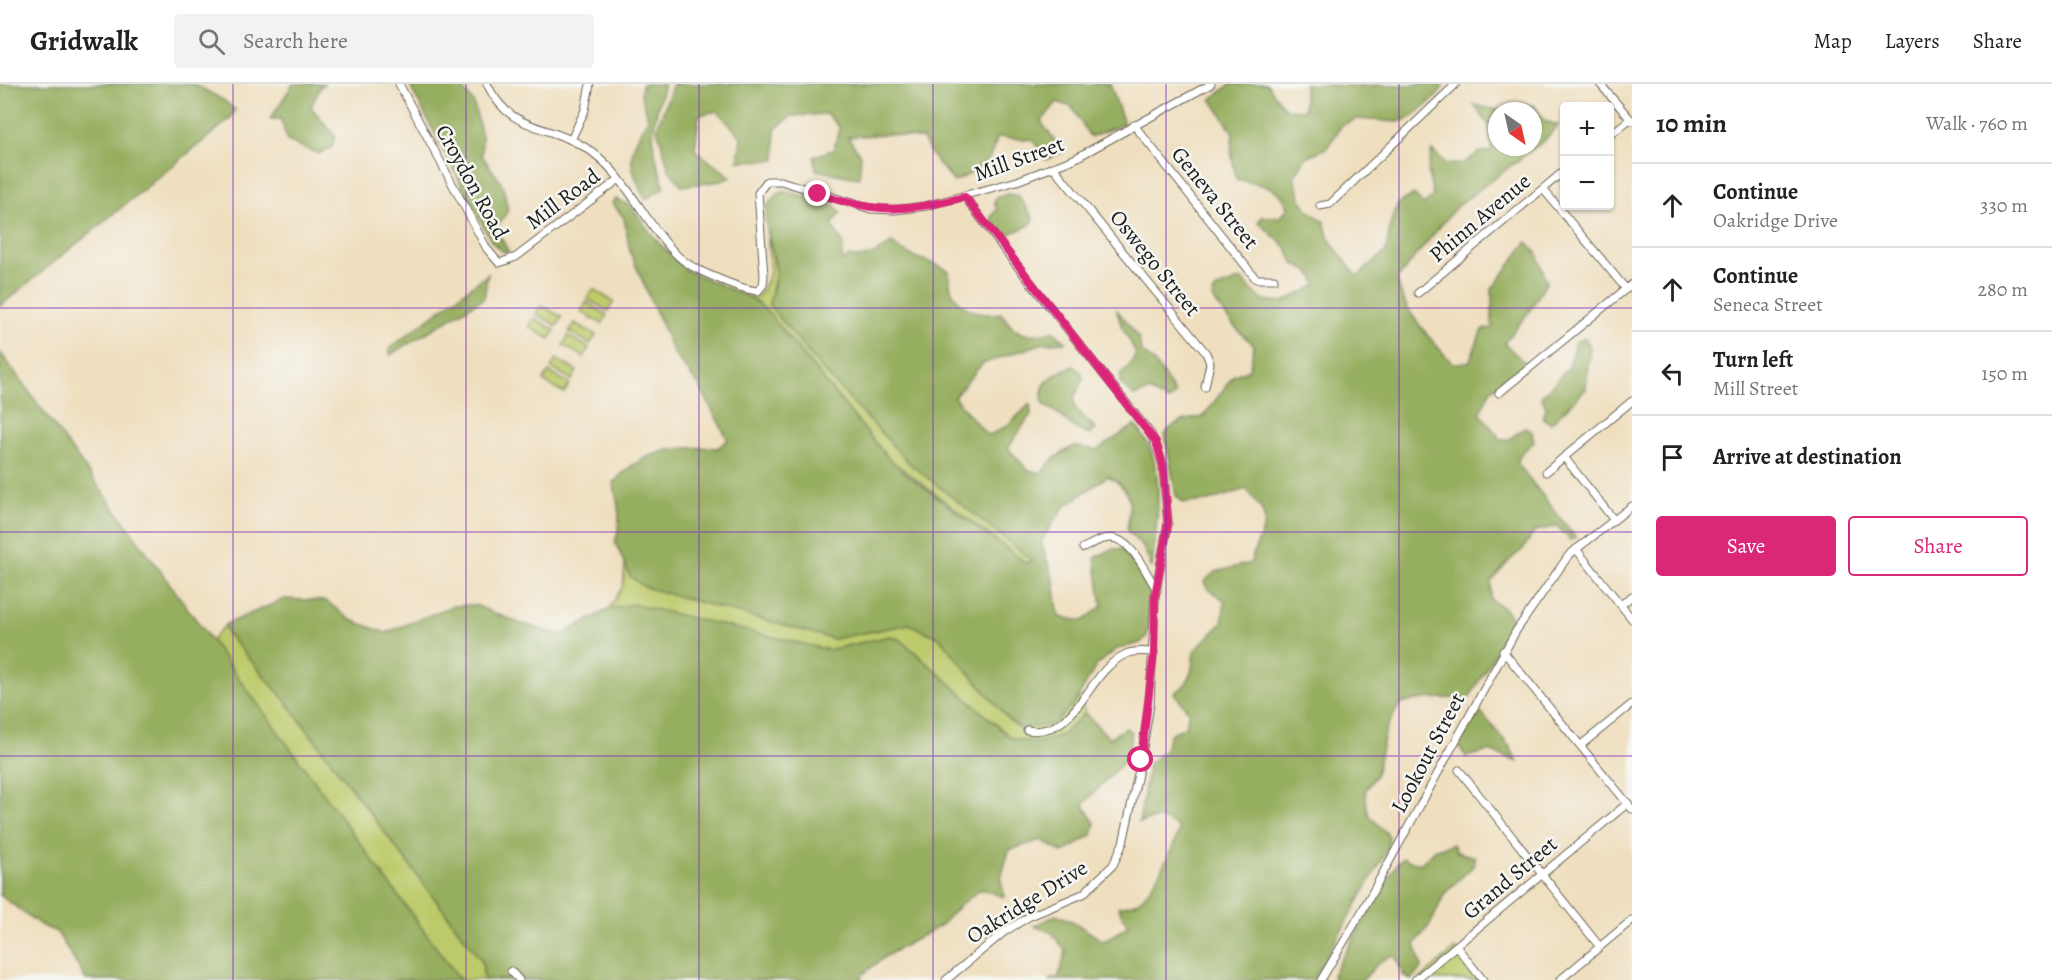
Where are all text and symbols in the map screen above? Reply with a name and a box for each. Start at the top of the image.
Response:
search box [174,14,594,68]
text: Gridwalk [30,22,138,60]
icon: search [195,25,228,58]
text: Search here [243,26,348,56]
text: Map [1813,27,1852,55]
text: Layers [1885,27,1940,55]
text: Share [1973,27,2022,55]
north arrow [1488,102,1542,156]
map controls [1560,102,1614,210]
button: + [1560,102,1614,156]
text: 10 min [1656,106,1727,141]
text: Walk · 760 m [1926,110,2028,137]
street label: Croydon Road [428,119,516,245]
street label: Mill Street [970,129,1068,189]
street label: Geneva Street [1164,140,1266,256]
button: − [1560,156,1614,210]
street label: Mill Road [520,161,606,237]
street label: Phinn Avenue [1423,167,1537,269]
text: Continue [1713,177,1798,207]
route end [804,180,830,206]
icon: ahead [1656,189,1689,222]
text: 330 m [1980,192,2028,219]
street label: Oswego Street [1103,203,1207,323]
text: Oakridge Drive [1713,207,1838,234]
text: Continue [1713,261,1798,291]
icon: ahead [1656,273,1689,306]
text: 280 m [1978,276,2028,303]
text: Seneca Street [1713,291,1823,318]
text: Turn left [1713,345,1793,375]
icon: left [1656,357,1689,390]
text: 150 m [1981,360,2028,387]
text: Mill Street [1713,375,1798,402]
icon: arrive [1656,441,1689,474]
text: Arrive at destination [1713,442,1902,472]
button: Save [1656,516,1836,576]
button: Share [1848,516,2028,576]
street label: Lookout Street [1384,688,1472,818]
route start [1127,746,1153,772]
street label: Grand Street [1456,830,1564,926]
street label: Oakridge Drive [961,853,1093,951]

